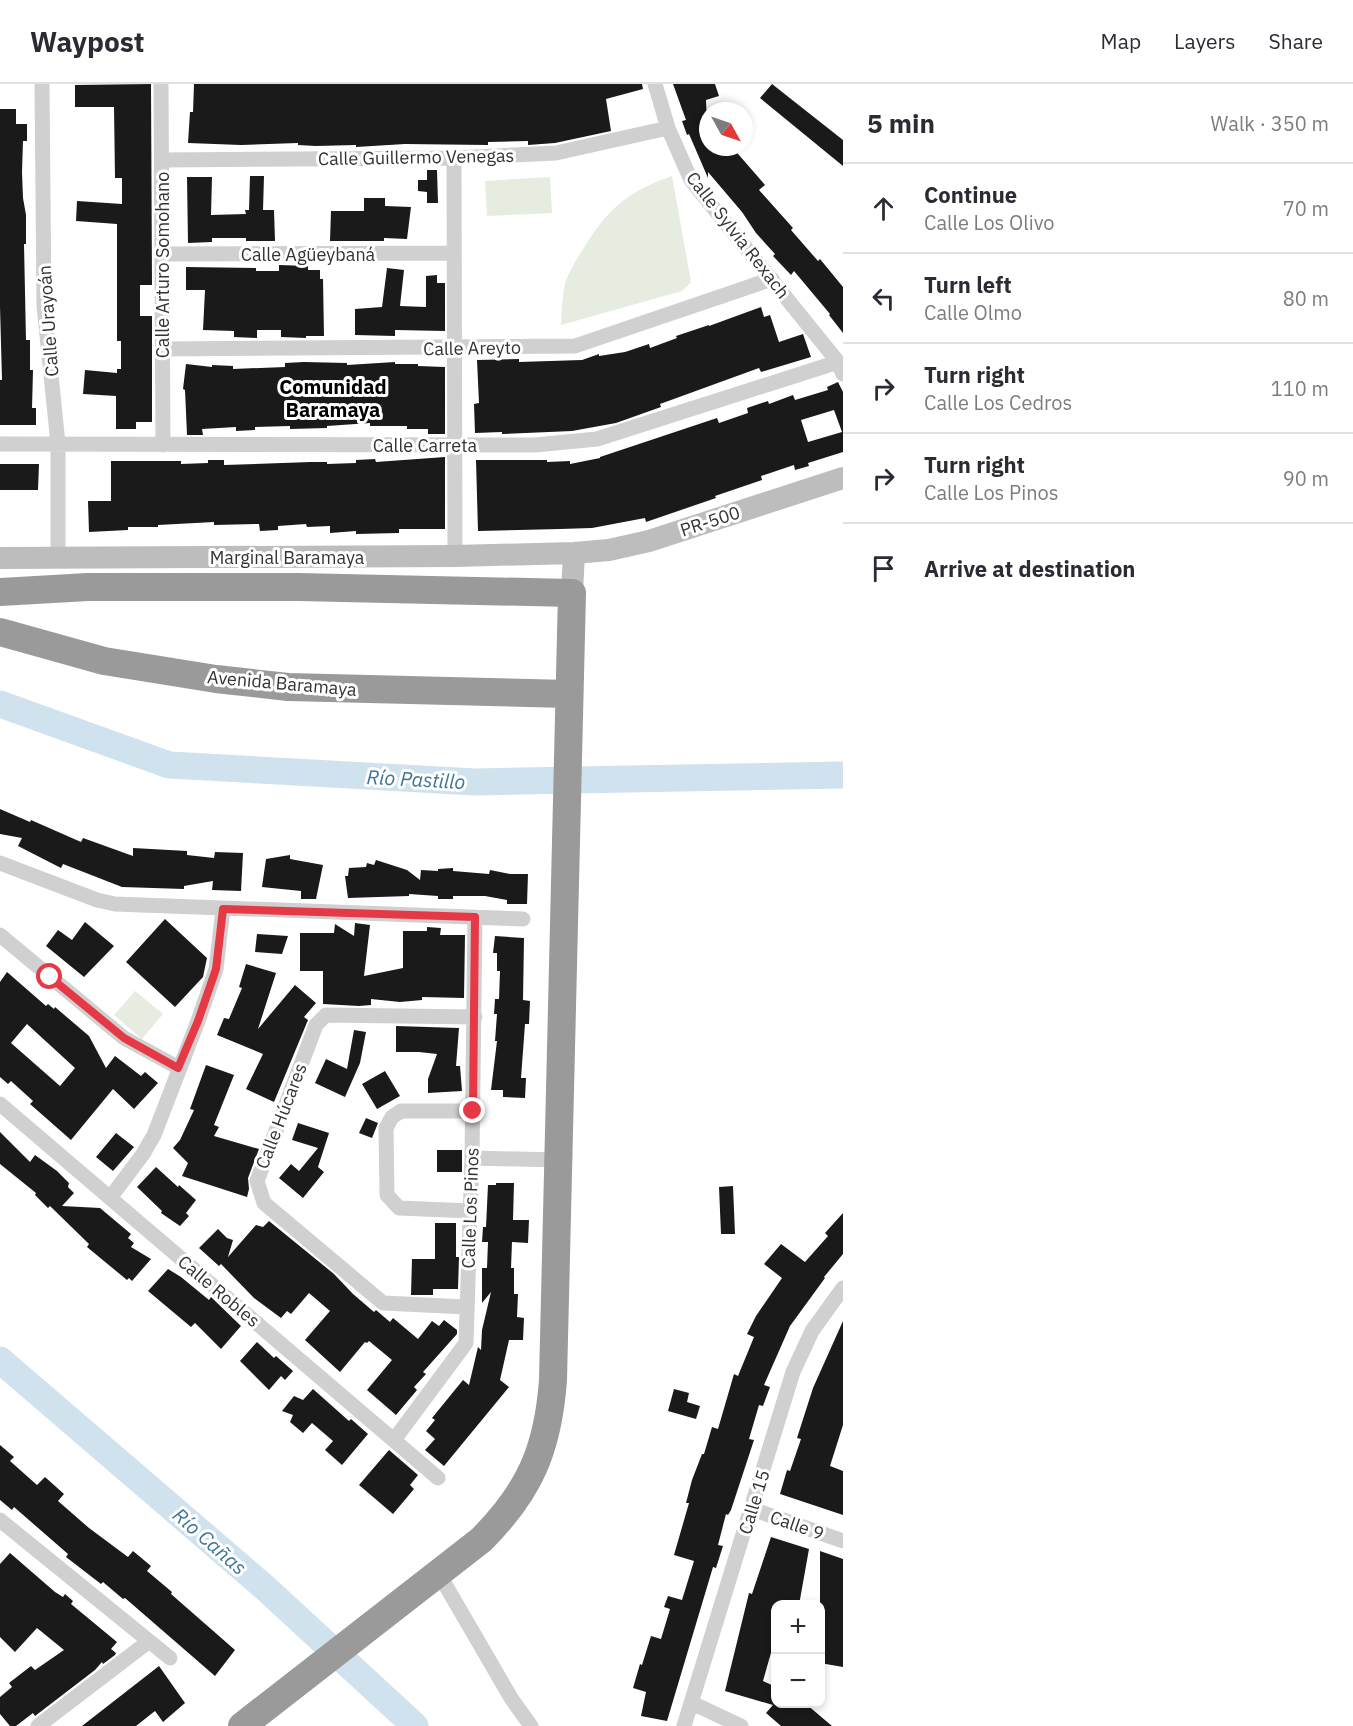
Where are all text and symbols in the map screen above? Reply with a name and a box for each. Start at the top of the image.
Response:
text: Waypost [30,23,144,60]
text: Map [1101,27,1141,55]
text: Layers [1174,27,1236,55]
text: Share [1269,27,1323,55]
north arrow [699,102,753,156]
text: 5 min [867,106,935,140]
text: Walk · 350 m [1211,110,1329,137]
street label: Calle Guillermo Venegas [318,144,514,170]
street label: Calle Sylvia Rexach [681,167,795,303]
street label: Calle Arturo Somohano [151,172,174,358]
text: Continue [924,180,1017,209]
icon: ahead [867,192,900,225]
text: 70 m [1283,195,1329,222]
text: Calle Los Olivo [924,209,1055,236]
street label: Calle Agüeybaná [241,243,376,266]
street label: Calle Urayoán [33,264,63,378]
text: Turn left [924,270,1012,299]
icon: left [867,282,900,315]
text: 80 m [1283,285,1329,312]
text: Calle Olmo [924,299,1022,326]
street label: Calle Areyto [423,336,521,360]
text: Turn right [924,360,1025,389]
icon: right [867,372,900,405]
district label: Comunidad Baramaya [279,373,387,423]
text: 110 m [1271,375,1329,402]
text: Calle Los Cedros [924,389,1072,416]
street label: Calle Carreta [373,434,478,457]
text: Turn right [924,450,1025,479]
icon: right [867,462,900,495]
text: 90 m [1283,465,1329,492]
text: Calle Los Pinos [924,479,1058,506]
street label: PR-500 [677,501,743,541]
street label: Marginal Baramaya [210,546,365,569]
icon: arrive [867,552,900,585]
text: Arrive at destination [924,554,1135,583]
street label: Avenida Baramaya [206,665,358,701]
water label: Río Pastillo [366,763,466,795]
route start [36,963,62,989]
street label: Calle Húcares [250,1060,312,1172]
route end [459,1097,485,1123]
street label: Calle Los Pinos [456,1147,484,1269]
street label: Calle Robles [173,1250,265,1332]
street label: Calle 15 [733,1467,775,1537]
water label: Río Cañas [167,1501,253,1581]
street label: Calle 9 [767,1505,827,1545]
map controls [771,1600,825,1708]
button: + [771,1600,825,1654]
button: − [771,1654,825,1708]

